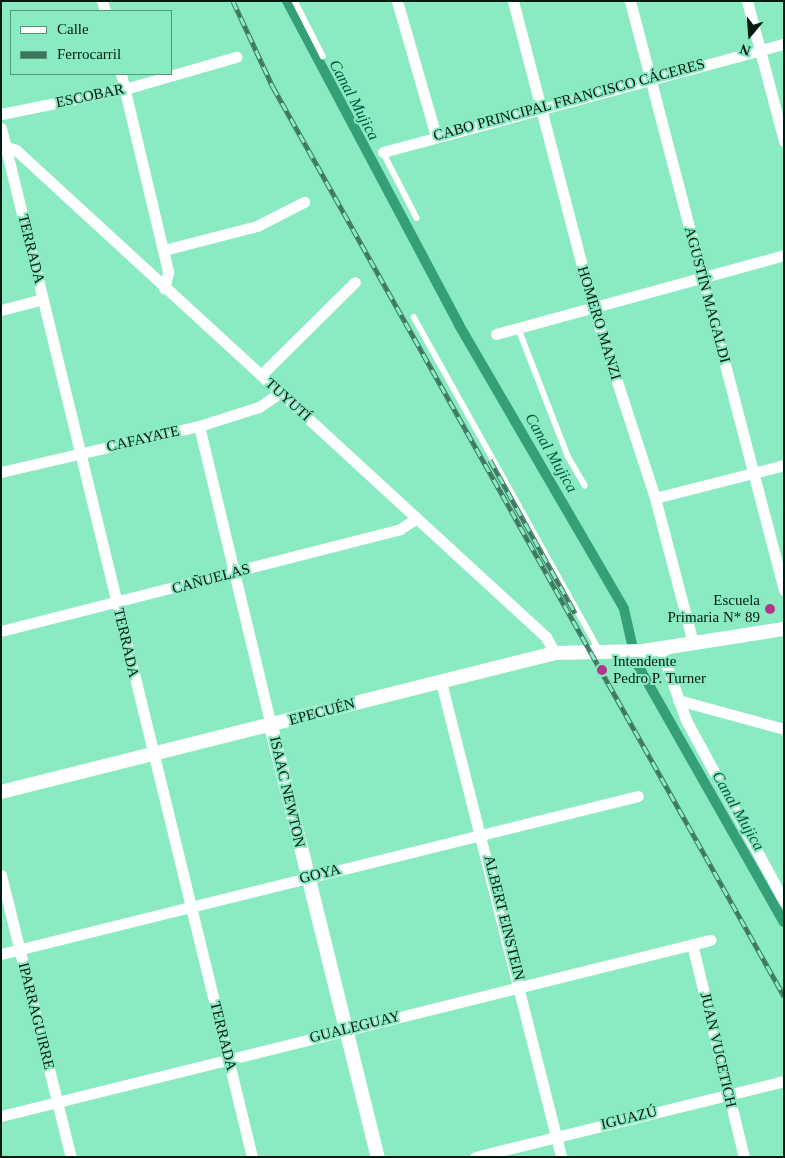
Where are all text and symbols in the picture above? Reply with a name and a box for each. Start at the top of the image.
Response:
legend [10,10,172,75]
north arrow [725,10,775,60]
text: Calle [57,21,89,37]
text: N [738,41,752,58]
text: Ferrocarril [57,46,121,62]
street label: CABO PRINCIPAL FRANCISCO CÁCERES [431,55,707,145]
water label: Canal Mujica [325,56,383,144]
street label: ESCOBAR [54,80,126,112]
street label: TERRADA [14,212,48,286]
street label: AGUSTÍN MAGALDI [680,225,734,365]
street label: HOMERO MANZI [573,264,625,382]
street label: TUYUTÍ [261,375,315,425]
water label: Canal Mujica [521,410,581,496]
street label: CAFAYATE [105,422,181,456]
street label: CAÑUELAS [170,560,252,598]
place label: Escuela Primaria N* 89 [668,591,760,626]
marker: Escuela Primaria N* 89 [764,603,776,615]
street label: TERRADA [109,606,143,680]
place label: Intendente Pedro P. Turner [613,652,706,687]
marker: Intendente Pedro P. Turner [595,663,609,677]
street label: EPECUÉN [287,695,357,729]
street label: ISAAC NEWTON [265,735,309,849]
water label: Canal Mujica [708,768,768,854]
street label: ALBERT EINSTEIN [480,853,528,983]
street label: GOYA [298,860,342,888]
street label: IPARRAGUIRRE [14,961,58,1071]
street label: JUAN VUCETICH [696,991,740,1109]
street label: TERRADA [206,999,240,1073]
street label: GUALEGUAY [308,1007,402,1047]
street label: IGUAZÚ [599,1102,659,1134]

